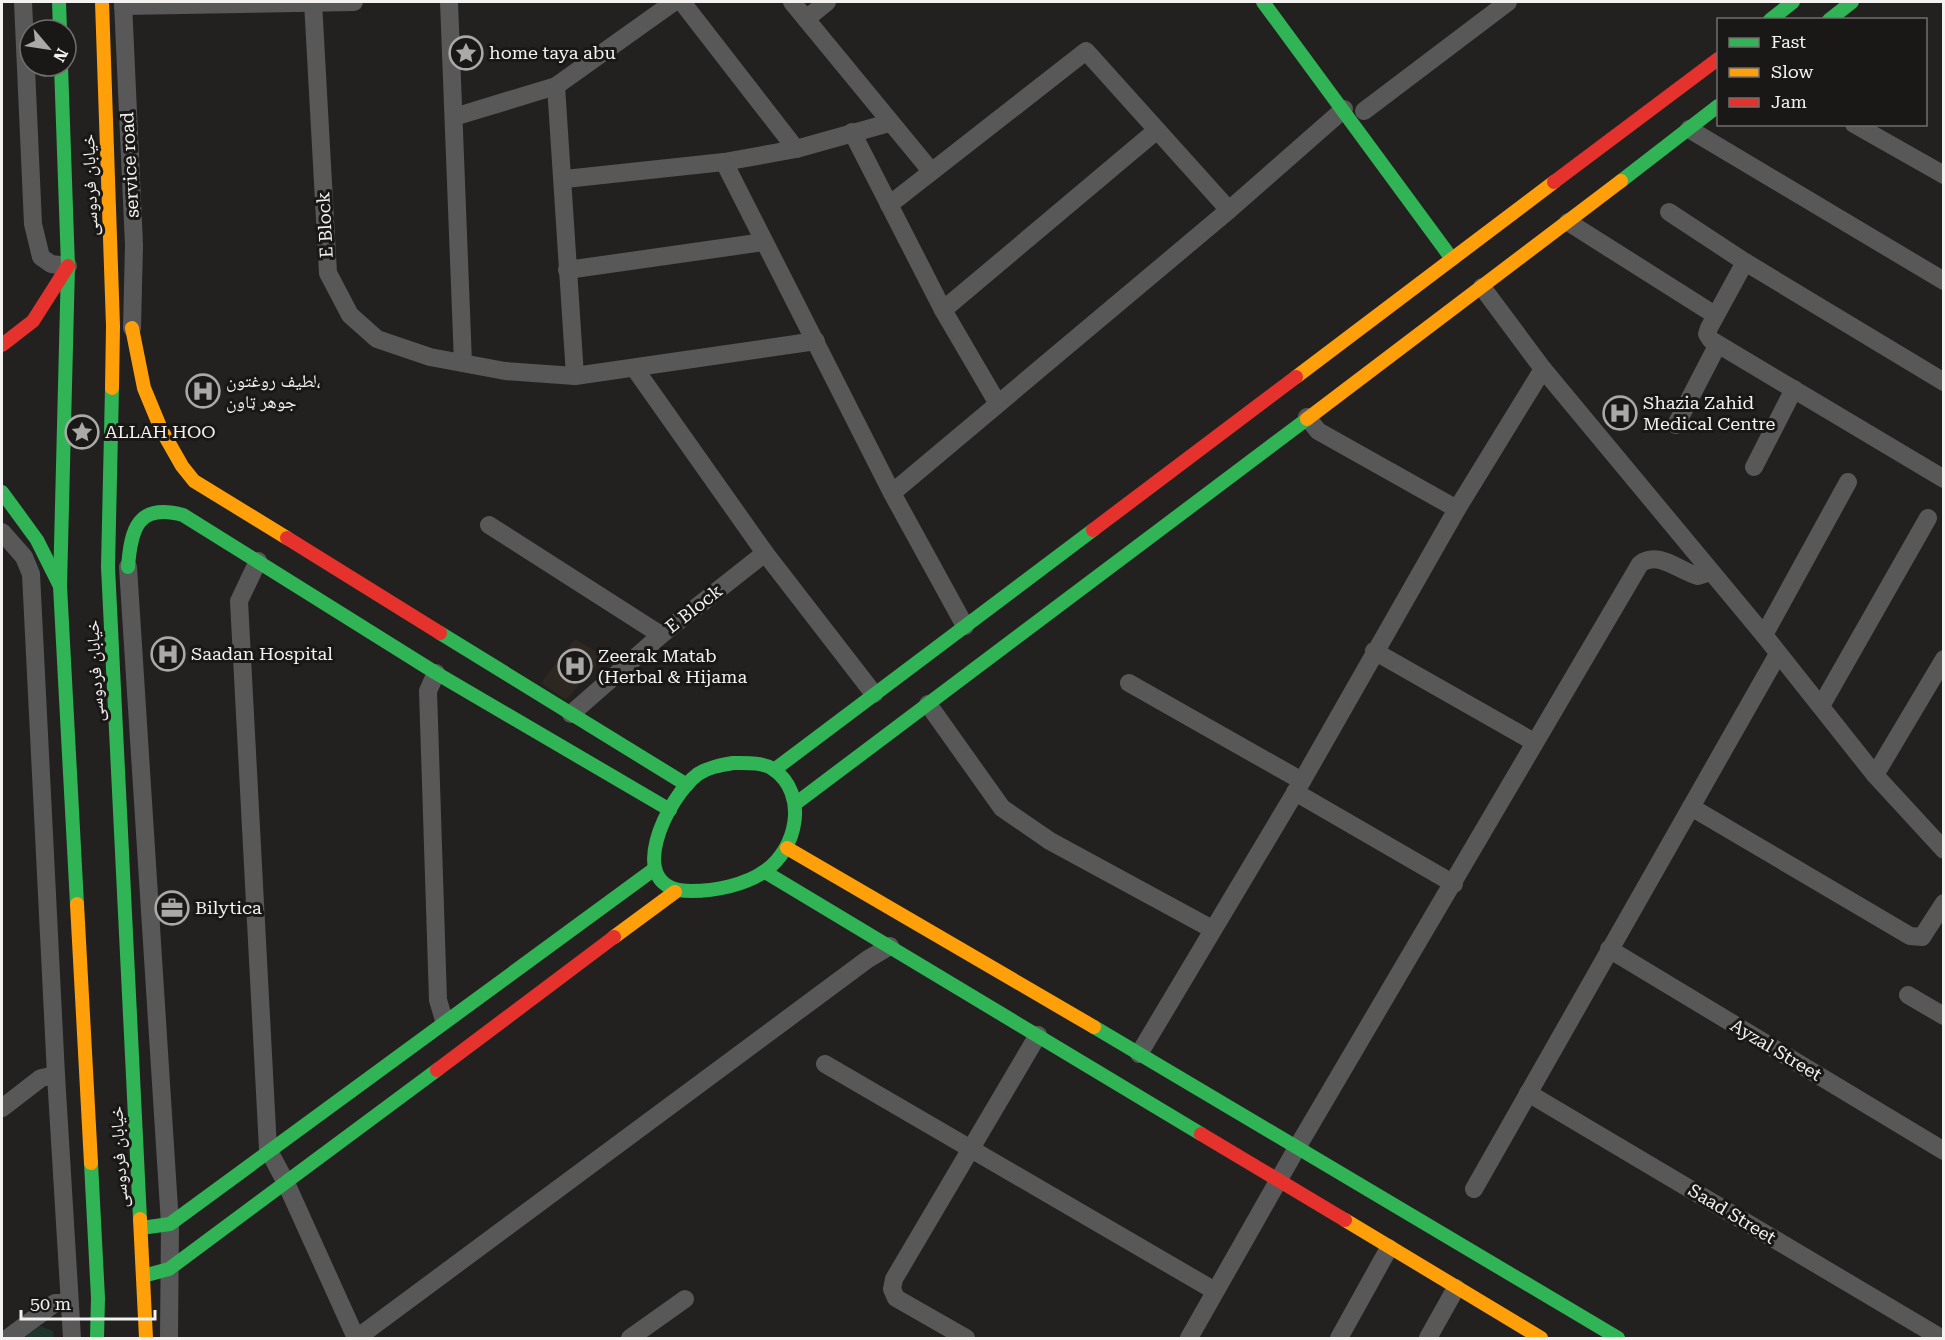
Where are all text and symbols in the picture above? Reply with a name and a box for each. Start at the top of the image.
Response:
north arrow [18,18,78,78]
legend [1717,18,1927,126]
text: Fast [1771,31,1806,52]
place icon: home taya abu [448,35,484,71]
place label: home taya abu [489,42,616,63]
text: N [49,45,72,65]
text: Slow [1771,61,1813,82]
text: Jam [1771,91,1807,112]
street label: service road [116,111,143,218]
street label: خیابان فردوسی [77,134,103,236]
street label: E Block [312,191,337,259]
place label: لطیف روغتون، جوهر ټاون [226,370,321,413]
hospital icon: لطیف روغتون، جوهر ټاون [185,373,221,409]
place label: Shazia Zahid Medical Centre [1643,392,1776,434]
hospital icon: Shazia Zahid Medical Centre [1602,395,1638,431]
place icon: ALLAH HOO [64,414,100,450]
place label: ALLAH HOO [105,421,216,442]
street label: E Block [661,580,726,637]
street label: خیابان فردوسی [81,619,109,723]
hospital icon: Saadan Hospital [150,636,186,672]
place label: Saadan Hospital [191,643,333,664]
place label: Zeerak Matab (Herbal & Hijama [598,645,747,687]
hospital icon: Zeerak Matab (Herbal & Hijama [557,648,593,684]
office icon: Bilytica [154,890,190,926]
place label: Bilytica [195,897,262,918]
street label: Ayzal Street [1727,1014,1826,1085]
street label: خیابان فردوسی [105,1105,133,1209]
street label: Saad Street [1685,1179,1780,1248]
scale bar [21,1283,154,1321]
text: 50 m [30,1293,71,1314]

